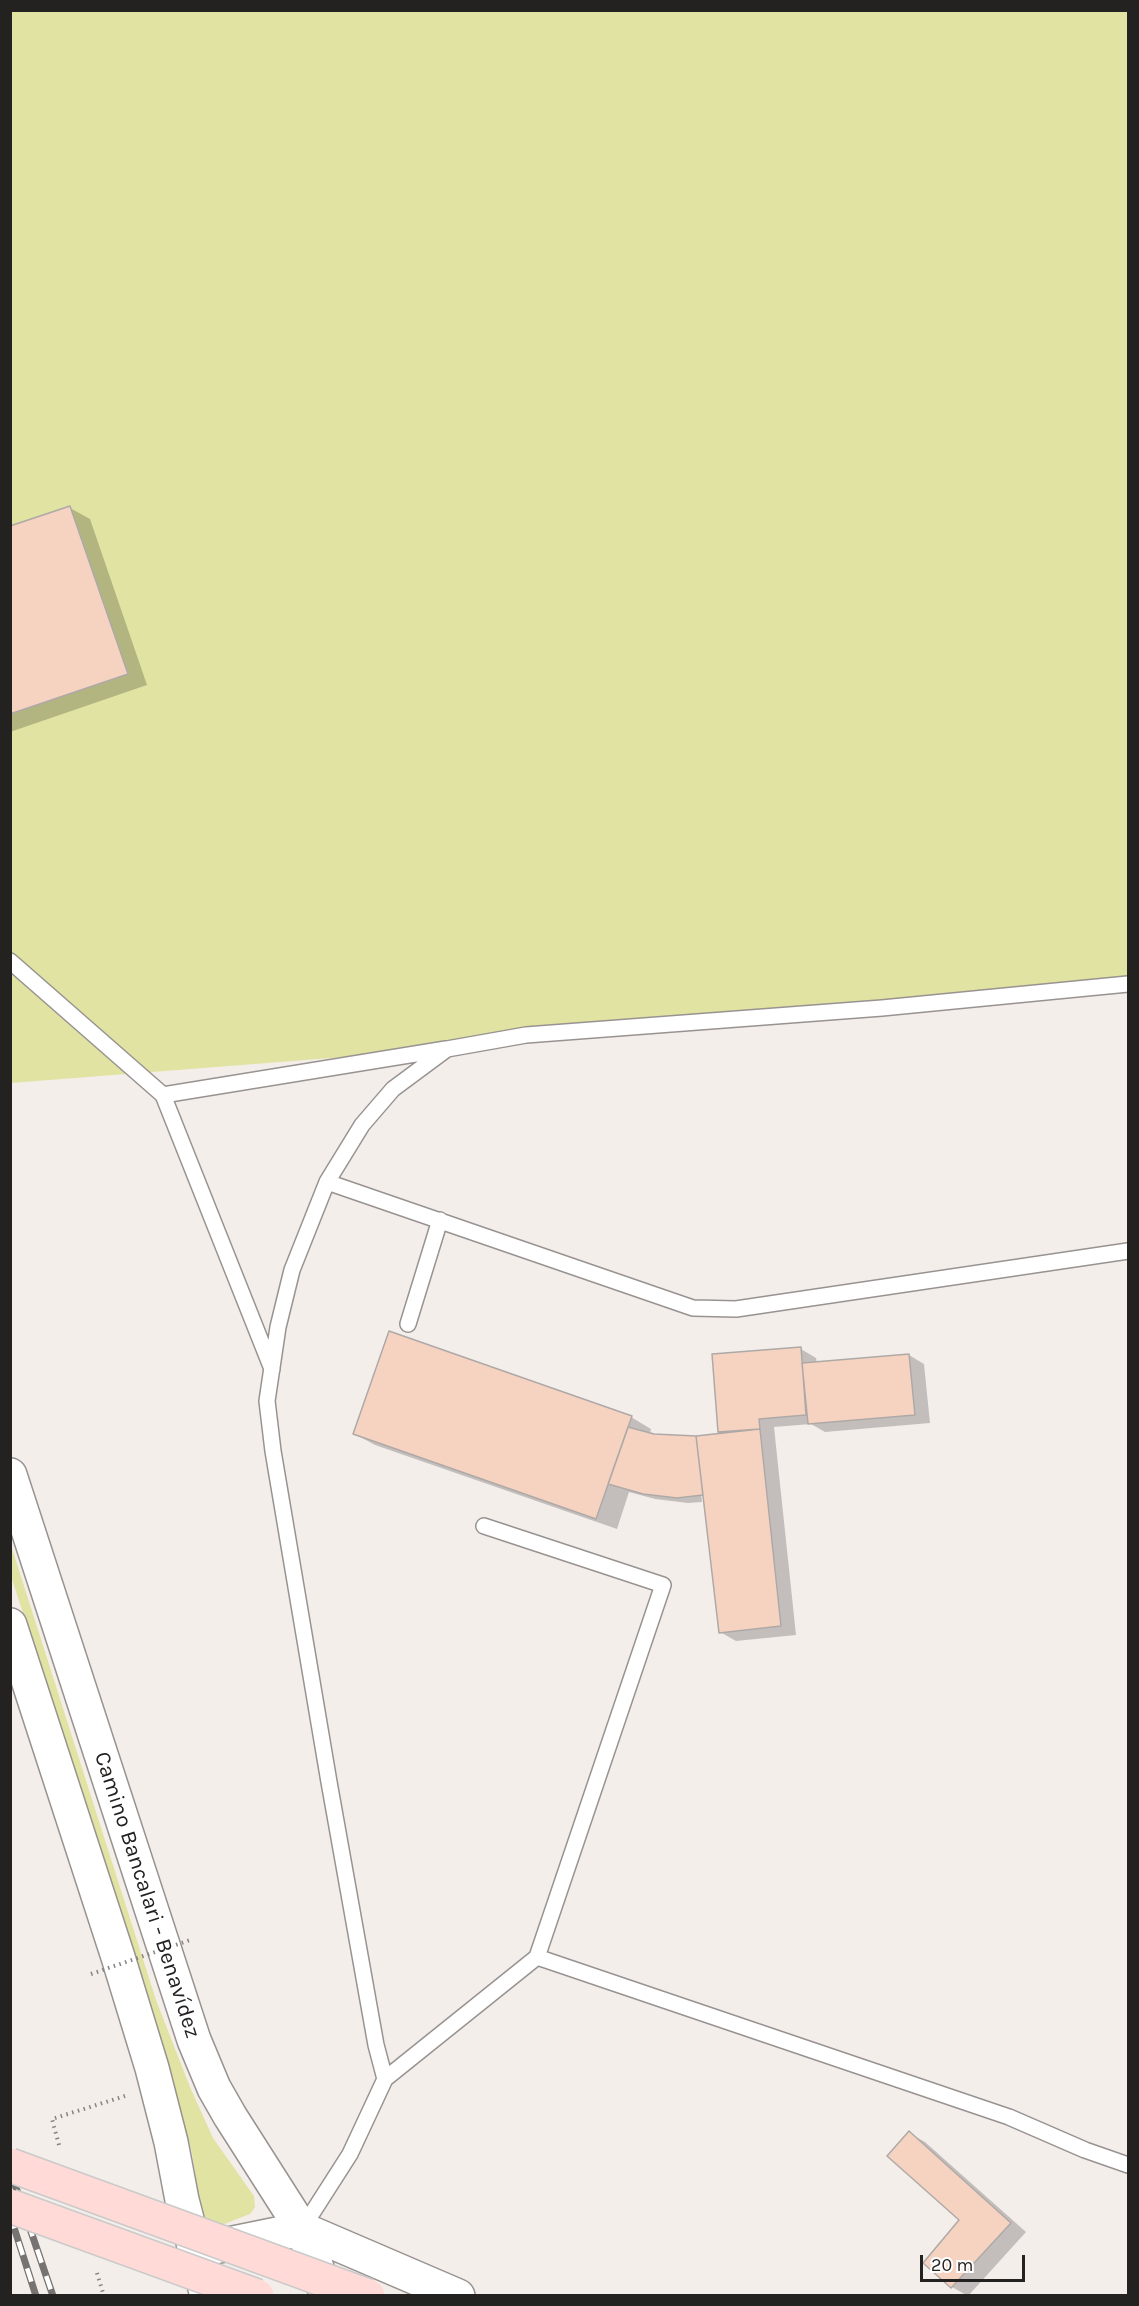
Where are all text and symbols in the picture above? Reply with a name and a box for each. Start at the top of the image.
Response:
street label: Camino Bancalari - Benavídez [88,1749,206,2041]
scale bar [923,2243,1028,2281]
text: 20 m [931,2254,973,2276]

